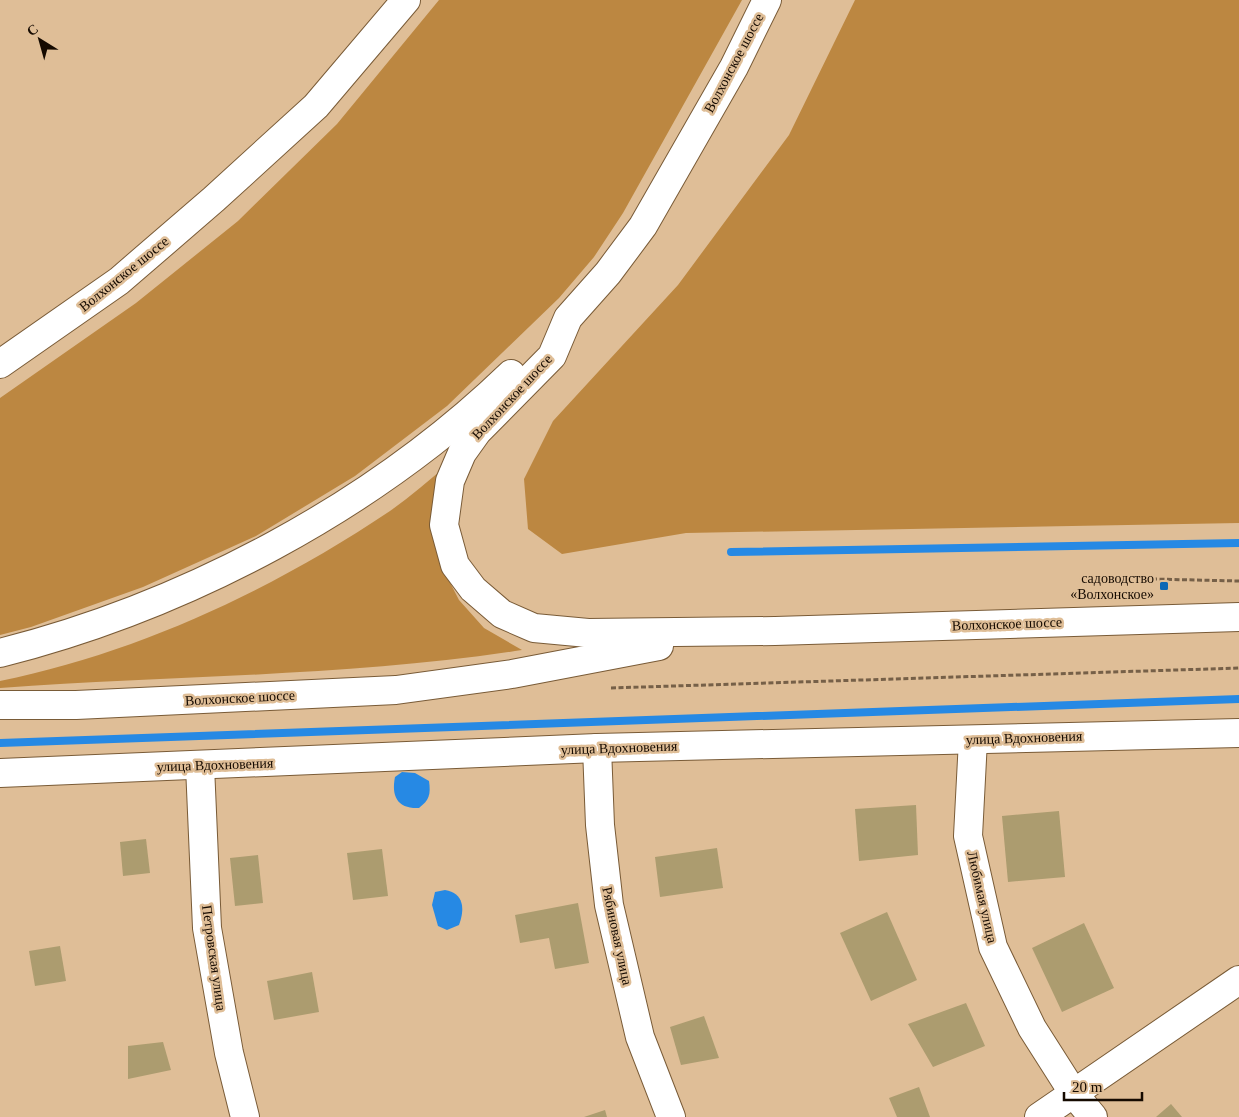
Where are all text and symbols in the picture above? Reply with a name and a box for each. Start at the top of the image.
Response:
street label: Волхонское шоссе [702,11,766,115]
north arrow [15,15,65,65]
text: С [24,21,41,39]
street label: Волхонское шоссе [76,233,172,315]
street label: Волхонское шоссе [469,352,555,442]
place label: садоводство «Волхонское» [1070,571,1154,602]
marker: садоводство «Волхонское» [1158,580,1170,592]
street label: Волхонское шоссе [952,615,1062,633]
street label: Волхонское шоссе [185,688,295,708]
street label: улица Вдохновения [966,728,1083,748]
street label: улица Вдохновения [561,738,678,758]
street label: улица Вдохновения [157,755,274,775]
street label: Любимая улица [964,849,1000,945]
street label: Рябиновая улица [599,886,635,987]
street label: Петровская улица [199,904,229,1013]
scale bar [1064,1070,1142,1102]
text: 20 m [1072,1079,1103,1095]

